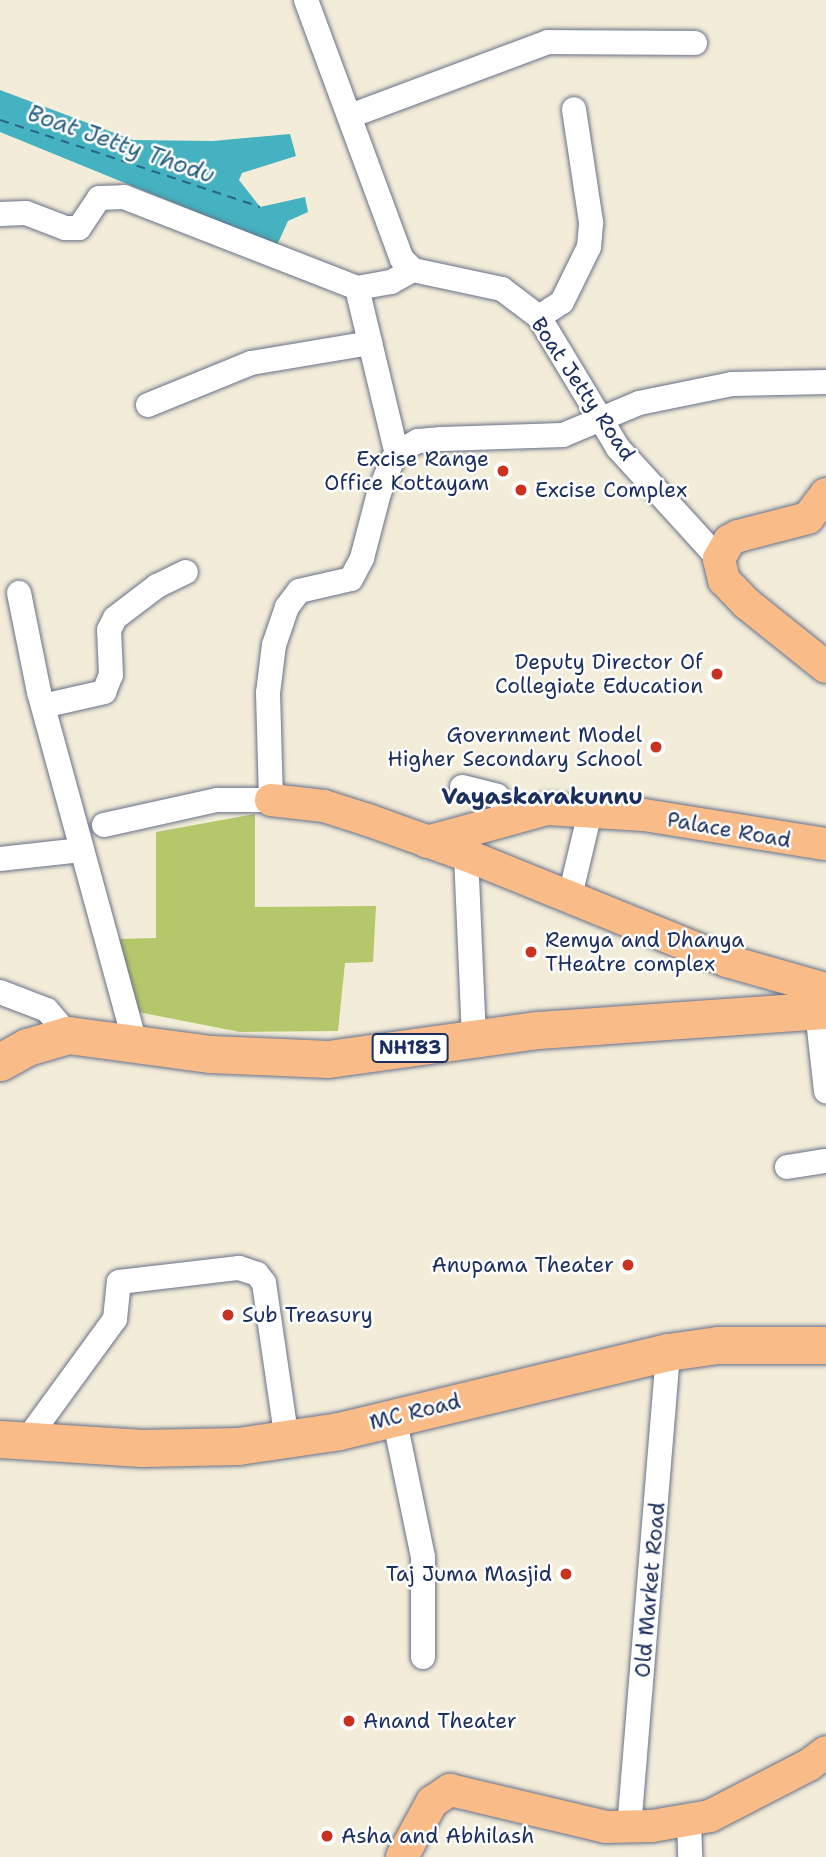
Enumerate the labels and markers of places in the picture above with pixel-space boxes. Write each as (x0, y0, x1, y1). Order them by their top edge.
place label: Excise Range Office Kottayam (324, 446, 489, 496)
marker: Excise Range Office Kottayam (495, 463, 511, 479)
place label: Excise Complex (535, 477, 687, 503)
marker: Excise Complex (513, 482, 529, 498)
place label: Deputy Director Of Collegiate Education (495, 649, 703, 699)
marker: Deputy Director Of Collegiate Education (709, 666, 725, 682)
place label: Government Model Higher Secondary School (388, 722, 642, 772)
marker: Government Model Higher Secondary School (648, 739, 664, 755)
place label: Remya and Dhanya THeatre complex (545, 927, 744, 977)
marker: Remya and Dhanya THeatre complex (523, 944, 539, 960)
place label: Anupama Theater (432, 1252, 614, 1278)
marker: Anupama Theater (620, 1257, 636, 1273)
place label: Sub Treasury (242, 1302, 373, 1328)
marker: Sub Treasury (220, 1307, 236, 1323)
place label: Taj Juma Masjid (386, 1561, 552, 1587)
marker: Taj Juma Masjid (558, 1566, 574, 1582)
place label: Anand Theater (363, 1708, 517, 1734)
marker: Anand Theater (341, 1713, 357, 1729)
place label: Asha and Abhilash (341, 1823, 534, 1849)
marker: Asha and Abhilash (319, 1828, 335, 1844)

